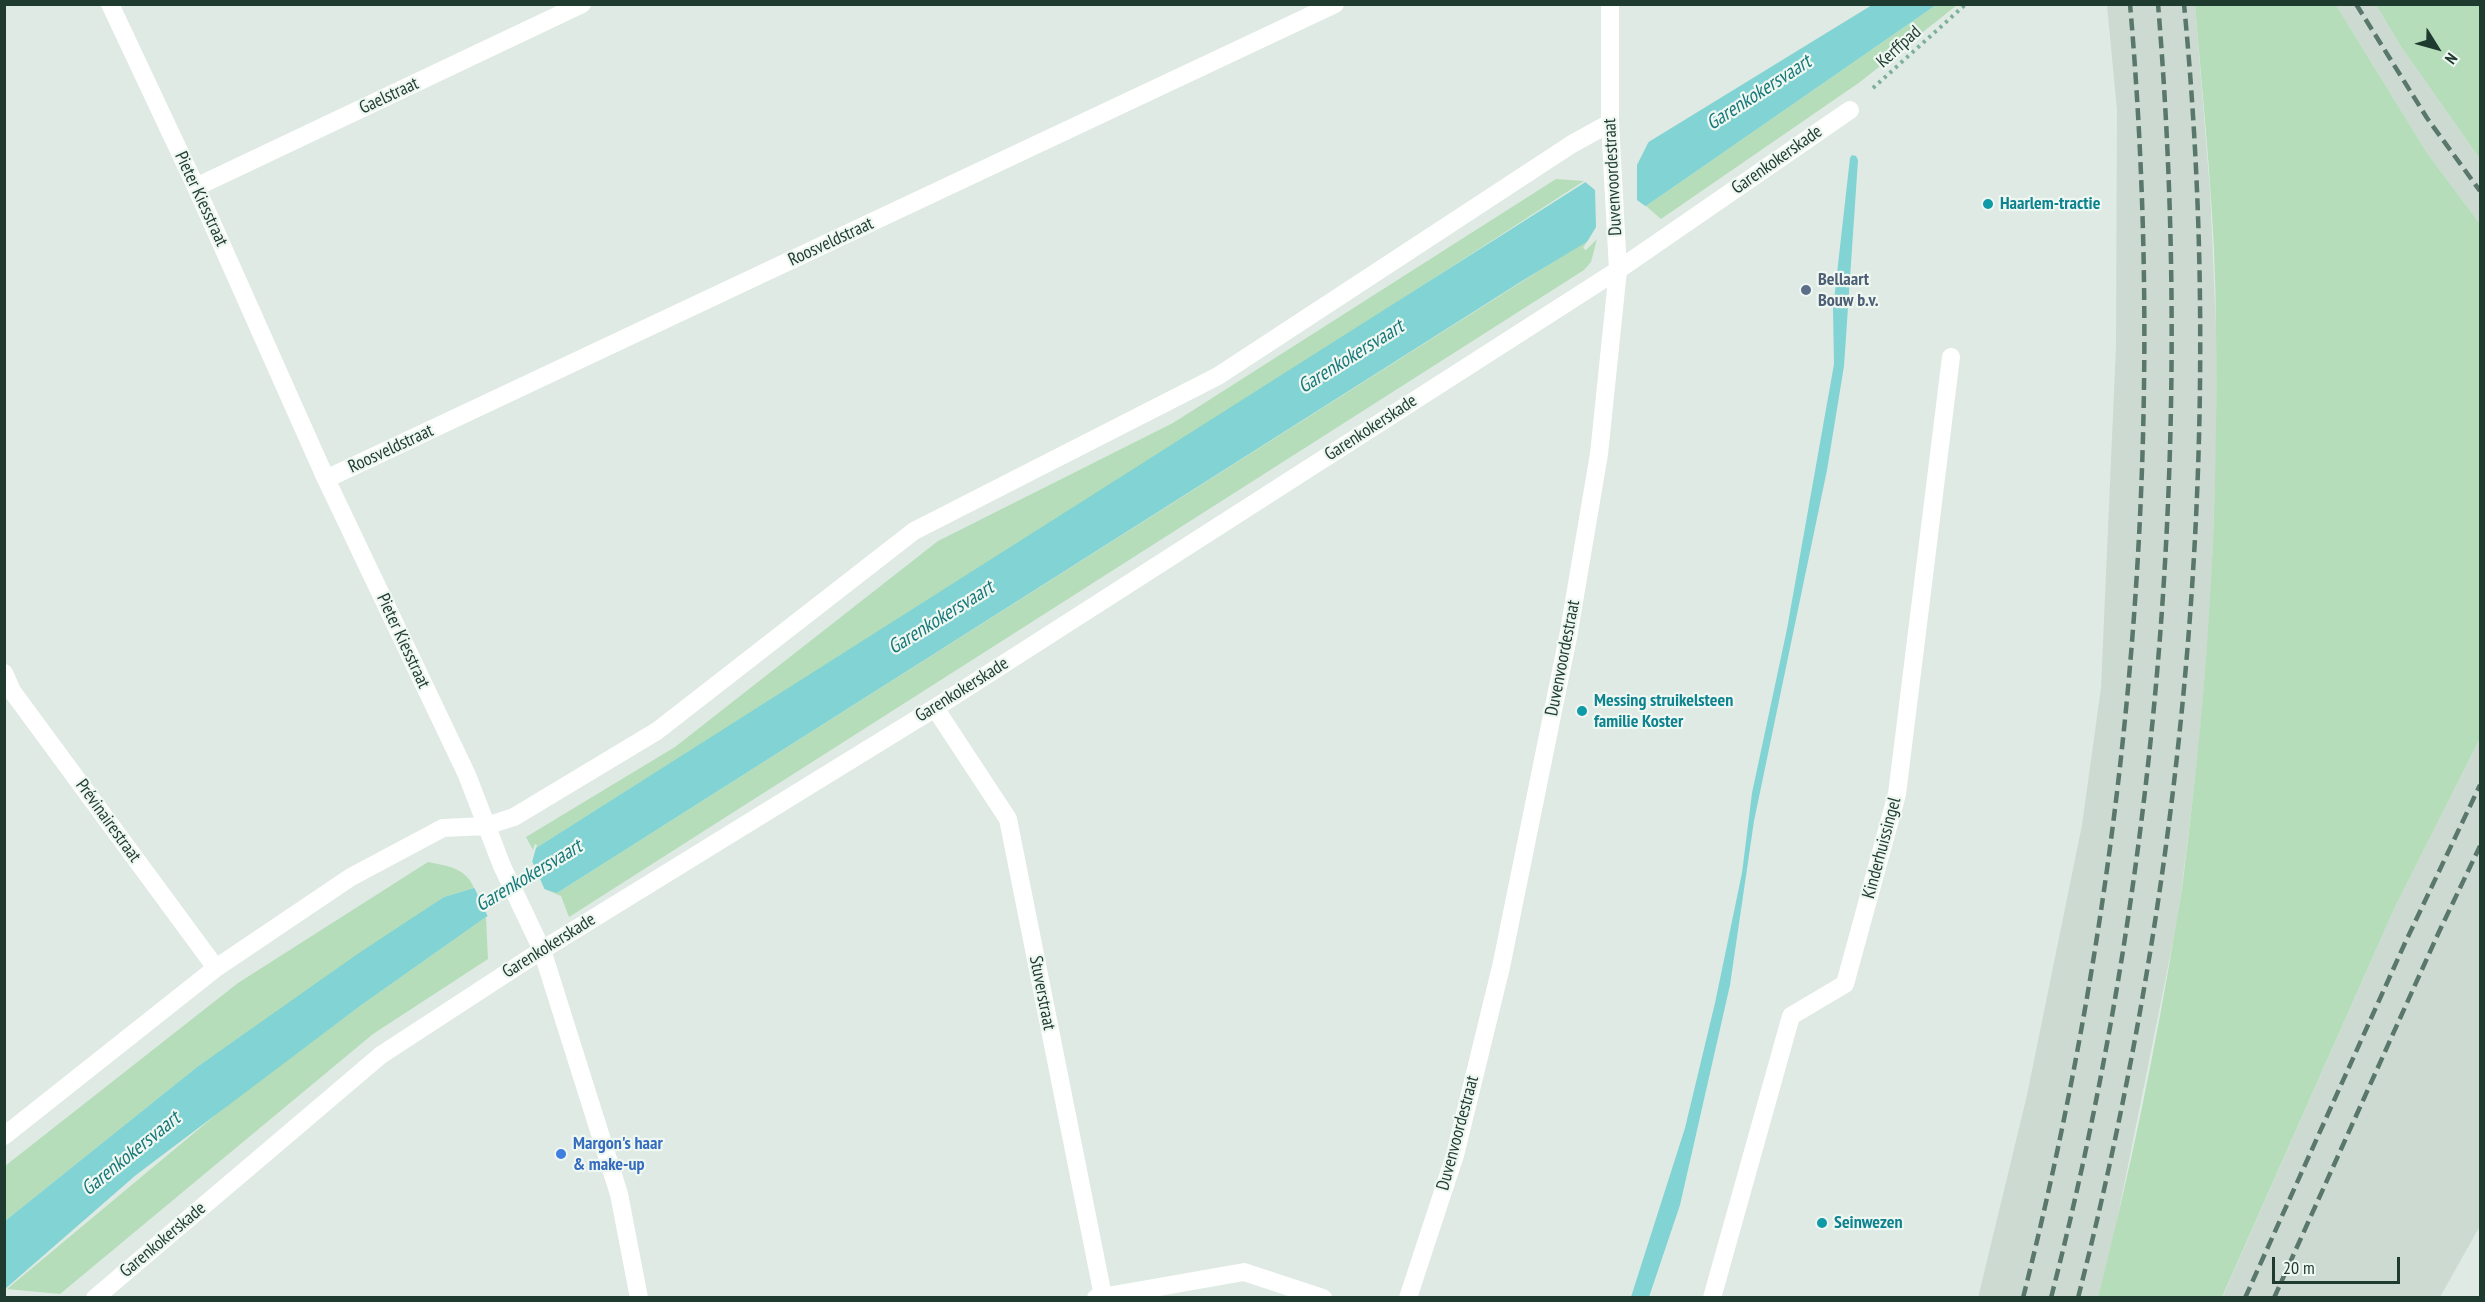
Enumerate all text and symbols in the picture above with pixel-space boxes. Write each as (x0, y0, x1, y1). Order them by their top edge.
north arrow (2407, 18, 2467, 78)
street label: Kerffpad (1872, 21, 1926, 73)
text: N (2441, 49, 2462, 68)
water label: Garenkokersvaart (1702, 50, 1816, 136)
street label: Gaelstraat (356, 73, 422, 119)
street label: Duvenvoordestraat (1599, 118, 1627, 236)
street label: Garenkokerskade (1728, 121, 1826, 199)
street label: Pieter Kiesstraat (170, 148, 232, 250)
place label: Haarlem-tractie (2000, 193, 2100, 215)
marker: Haarlem-tractie (1981, 197, 1995, 211)
street label: Roosveldstraat (785, 213, 877, 271)
place label: Bellaart Bouw b.v. (1818, 269, 1878, 312)
marker: Bellaart Bouw b.v. (1799, 283, 1813, 297)
water label: Garenkokersvaart (1294, 315, 1408, 399)
street label: Garenkokerskade (1321, 390, 1421, 466)
street label: Roosveldstraat (345, 420, 437, 478)
water label: Garenkokersvaart (884, 576, 998, 660)
street label: Pieter Kiesstraat (372, 590, 434, 692)
street label: Duvenvoordestraat (1541, 598, 1585, 718)
street label: Garenkokerskade (912, 653, 1012, 727)
place label: Messing struikelsteen familie Koster (1594, 690, 1733, 732)
marker: Messing struikelsteen familie Koster (1575, 704, 1589, 718)
street label: Prévinairestraat (71, 775, 145, 867)
street label: Kinderhuissingel (1858, 795, 1906, 901)
water label: Garenkokersvaart (471, 835, 587, 917)
street label: Garenkokerskade (499, 909, 599, 983)
street label: Stuverstraat (1024, 954, 1060, 1032)
street label: Duvenvoordestraat (1432, 1073, 1484, 1193)
water label: Garenkokersvaart (77, 1107, 185, 1201)
place label: Margon's haar & make-up (573, 1133, 663, 1176)
marker: Margon's haar & make-up (554, 1147, 568, 1161)
street label: Garenkokerskade (116, 1198, 210, 1282)
place label: Seinwezen (1834, 1212, 1903, 1234)
marker: Seinwezen (1815, 1216, 1829, 1230)
scale bar (2275, 1245, 2402, 1283)
text: 20 m (2283, 1256, 2315, 1279)

